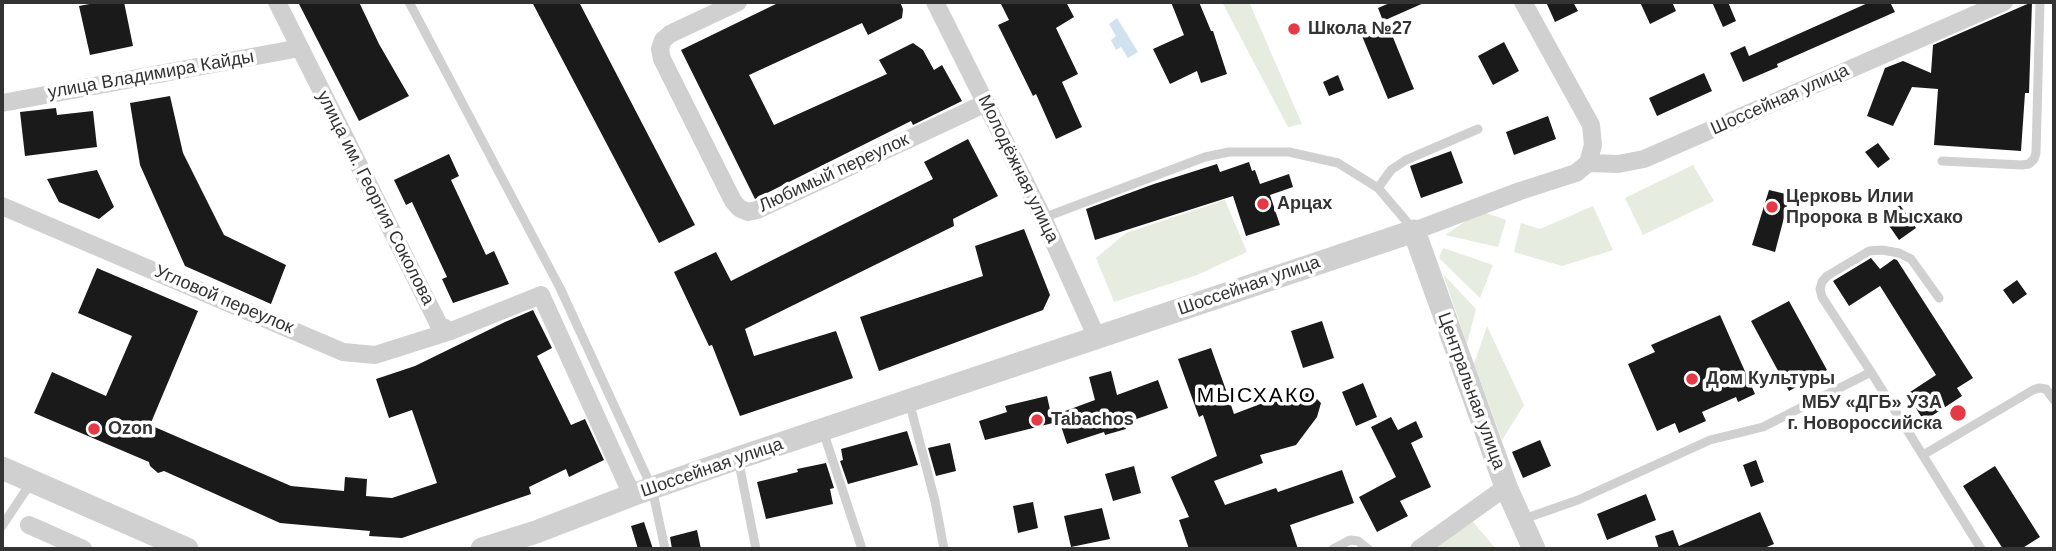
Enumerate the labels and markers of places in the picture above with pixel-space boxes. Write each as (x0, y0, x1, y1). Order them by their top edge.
place label: Школа №27 (1308, 18, 1412, 40)
marker: Школа №27 (1286, 21, 1302, 37)
place label: Церковь Илии Пророка в Мысхако (1786, 186, 1963, 228)
place label: Арцах (1277, 193, 1332, 215)
marker: Арцах (1255, 196, 1271, 212)
marker: Церковь Илии Пророка в Мысхако (1764, 199, 1780, 215)
place label: Дом Культуры (1706, 368, 1835, 390)
marker: Дом Культуры (1684, 371, 1700, 387)
place label: МБУ «ДГБ» УЗА г. Новороссийска (1788, 392, 1942, 434)
marker: МБУ «ДГБ» УЗА г. Новороссийска (1948, 403, 1968, 423)
place label: Tabachos (1051, 409, 1134, 431)
marker: Tabachos (1029, 412, 1045, 428)
place label: Ozon (108, 418, 153, 440)
marker: Ozon (86, 421, 102, 437)

